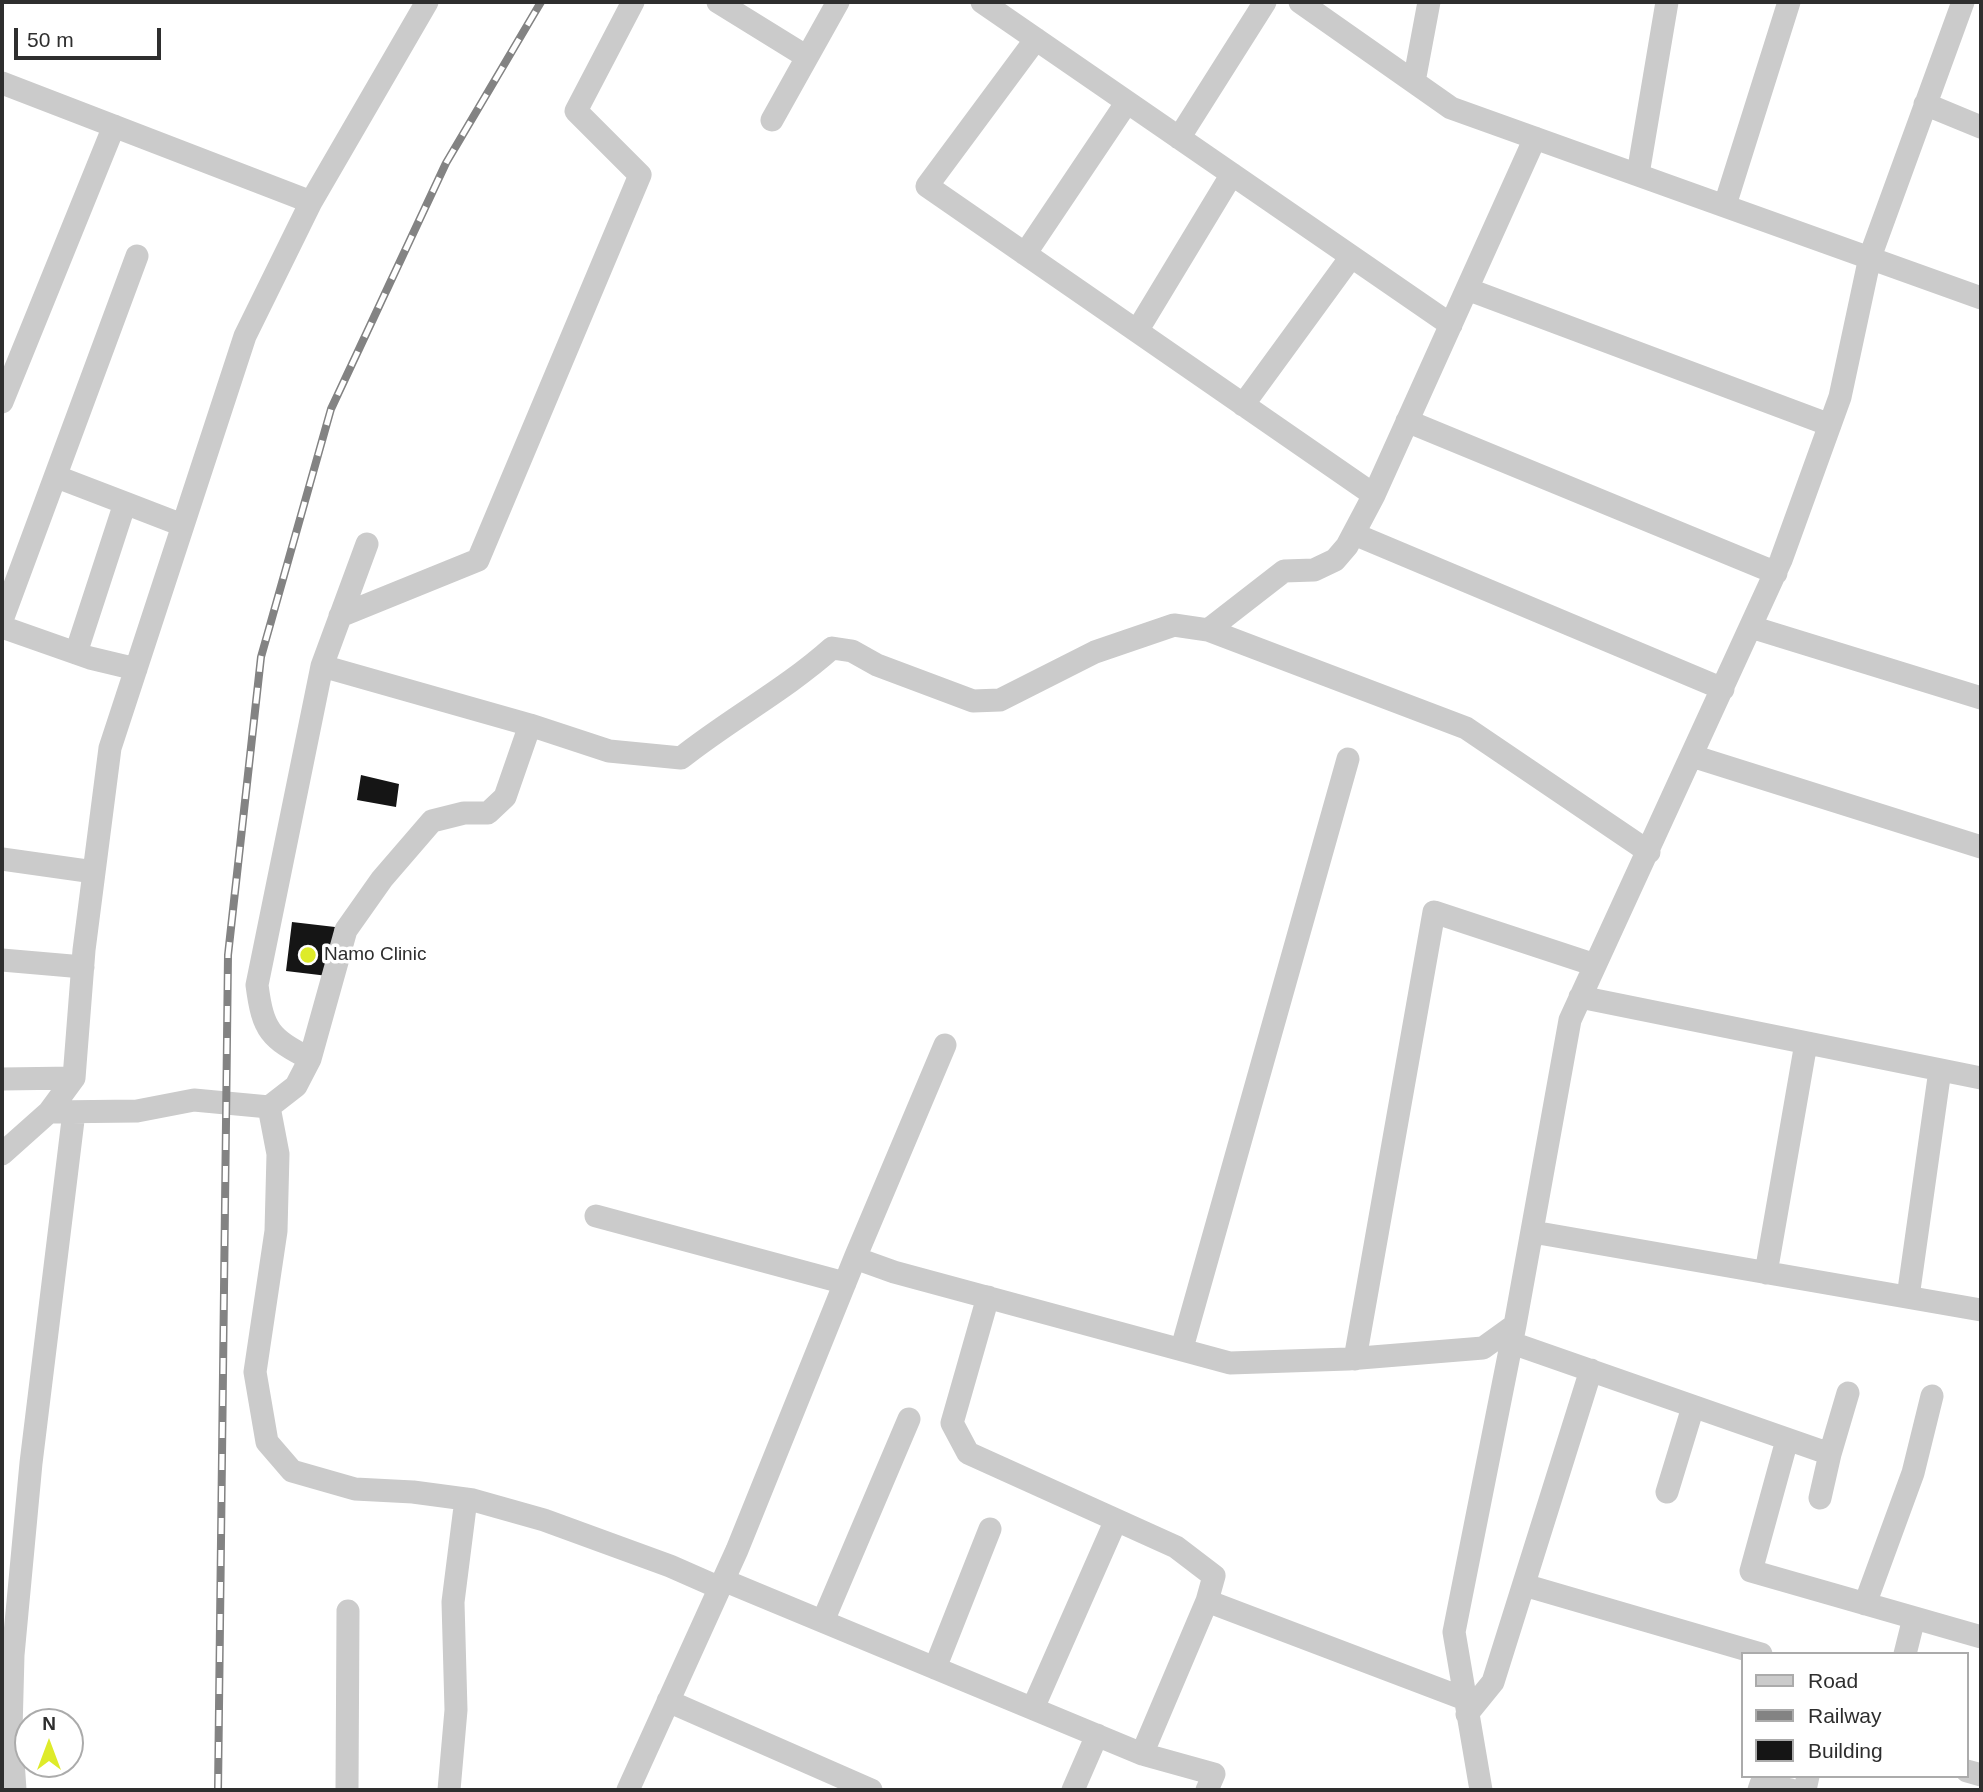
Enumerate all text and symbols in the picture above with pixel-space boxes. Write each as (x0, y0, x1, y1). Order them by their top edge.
scale bar (18, 14, 164, 58)
text: 50 m (27, 28, 74, 51)
place label: Namo Clinic (324, 944, 426, 966)
marker: Namo Clinic (298, 945, 318, 965)
legend (1742, 1652, 1969, 1778)
text: Road (1808, 1669, 1858, 1692)
text: Railway (1808, 1704, 1882, 1727)
north arrow (14, 1708, 84, 1778)
text: N (42, 1713, 56, 1734)
text: Building (1808, 1739, 1883, 1762)

